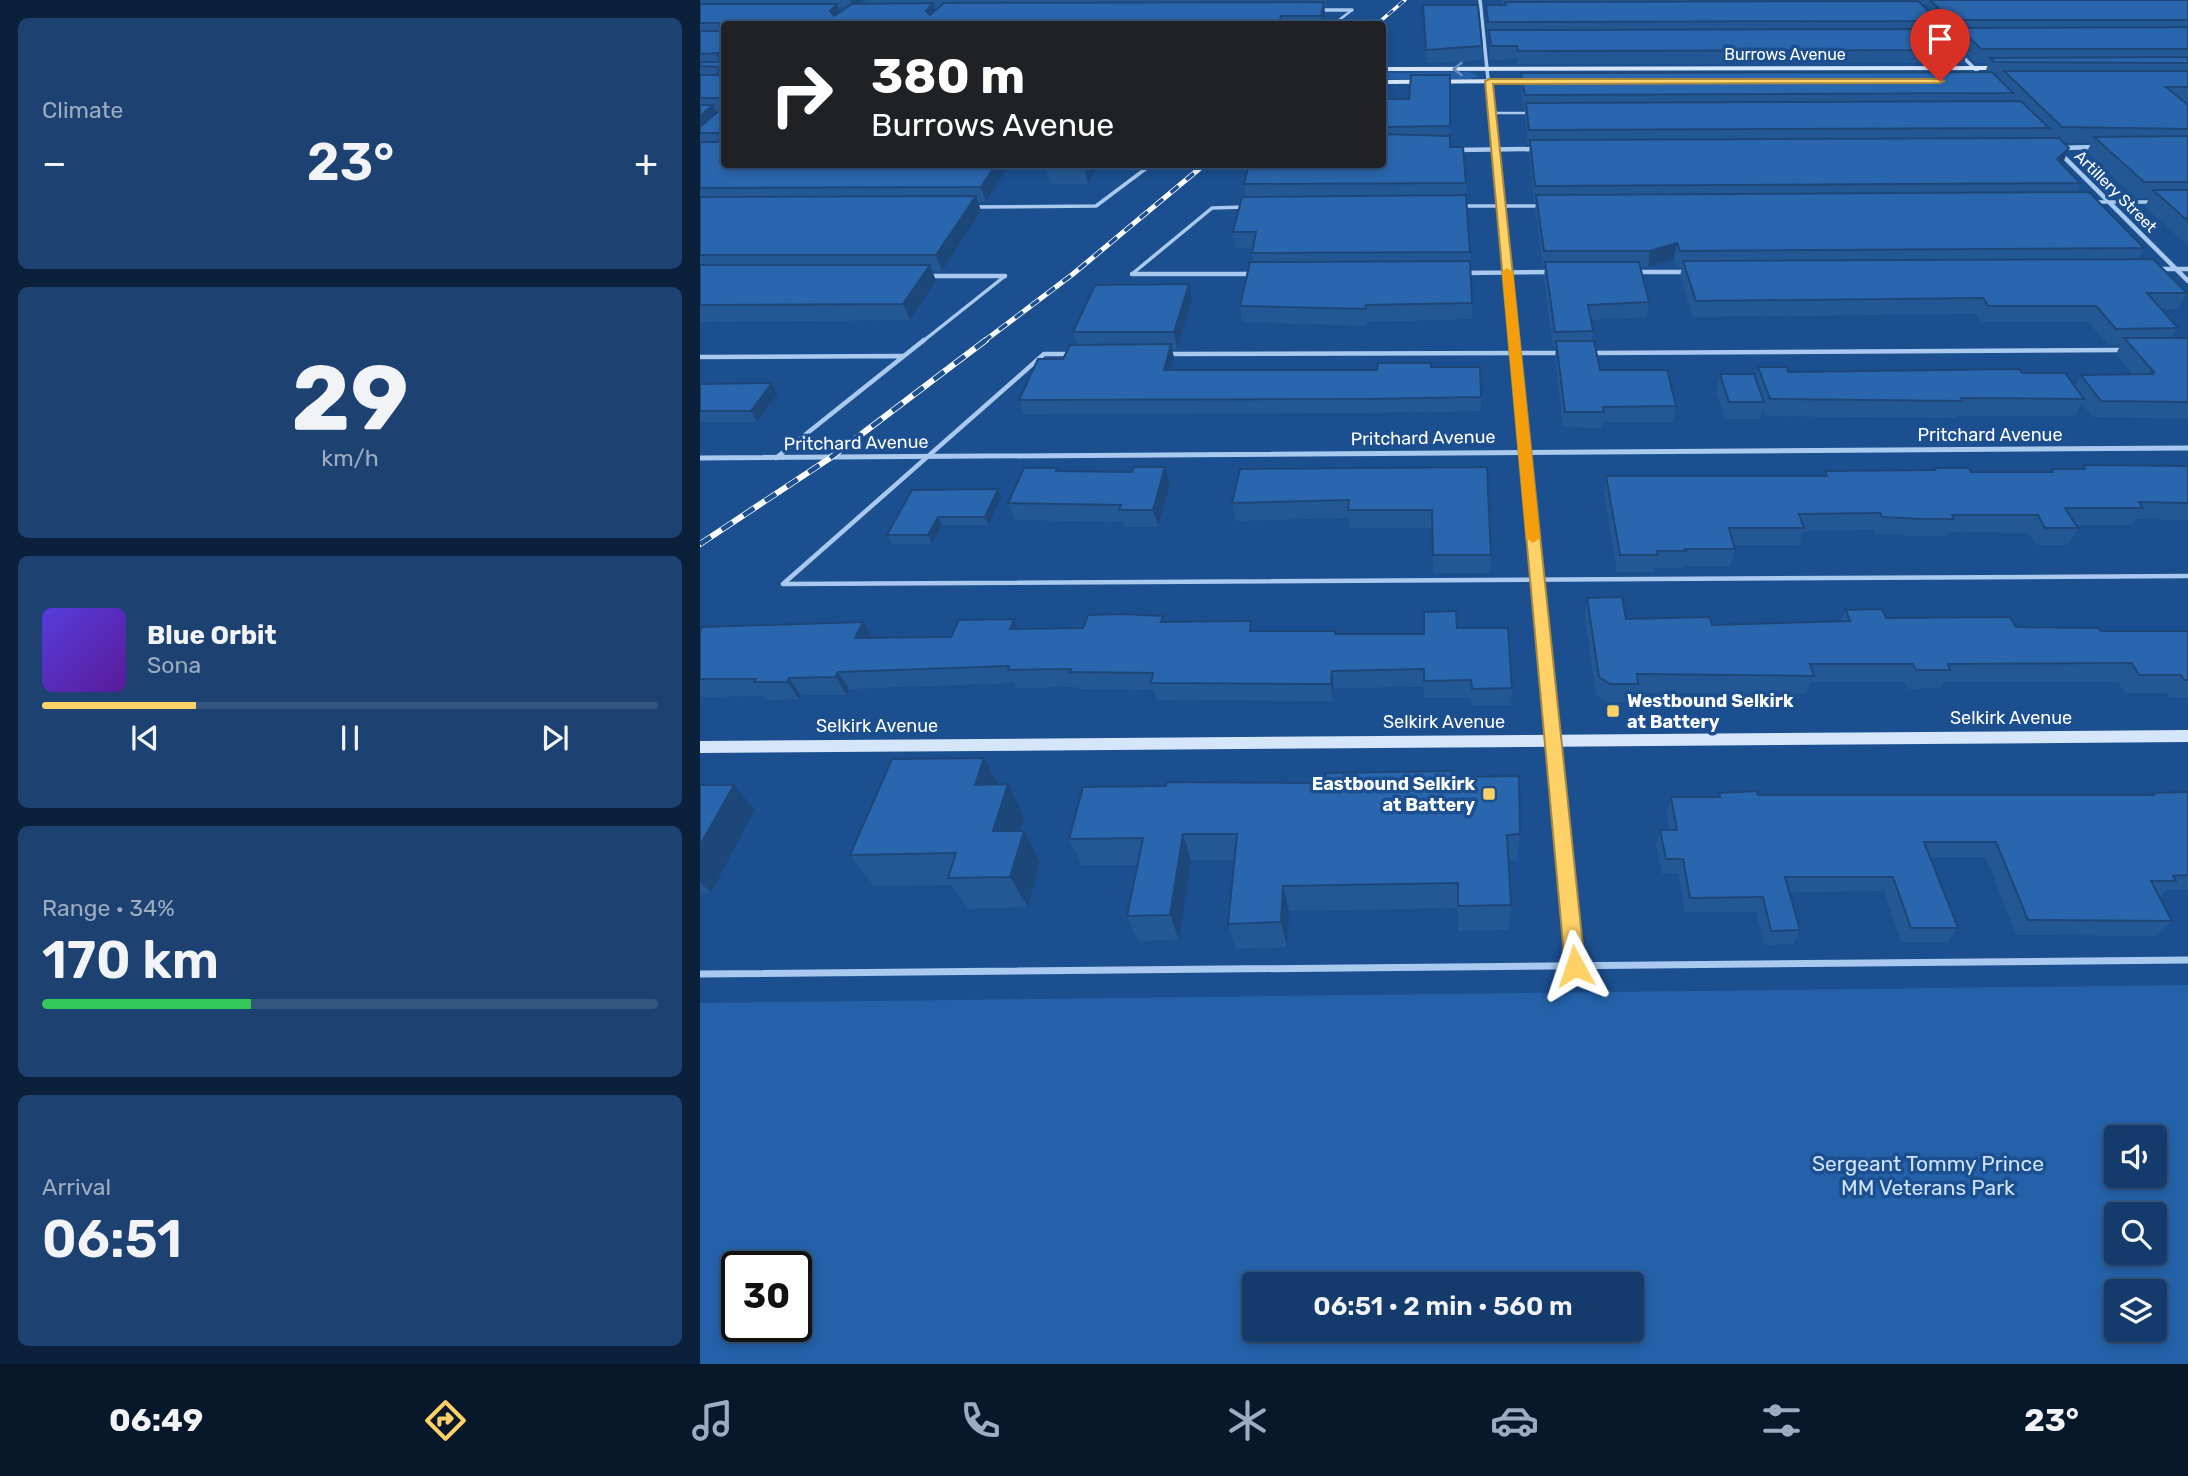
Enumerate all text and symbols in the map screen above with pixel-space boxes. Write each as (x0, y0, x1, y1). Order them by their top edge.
pin (1910, 9, 1970, 81)
icon: arrive (1921, 20, 1959, 58)
street label: Burrows Avenue (1724, 45, 1846, 64)
text: 380 m (871, 47, 1025, 105)
icon: right (756, 49, 847, 140)
one-way arrow (1453, 61, 1463, 77)
text: Climate (42, 96, 123, 124)
text: Burrows Avenue (871, 106, 1114, 144)
text: 23° (307, 131, 394, 193)
text: − (42, 140, 67, 186)
text: + (634, 140, 658, 186)
street label: Artillery Street (2071, 146, 2161, 236)
text: 29 (291, 344, 409, 452)
street label: Pritchard Avenue (1918, 424, 2062, 446)
street label: Pritchard Avenue (1350, 426, 1496, 450)
street label: Pritchard Avenue (783, 431, 929, 455)
text: km/h (321, 444, 379, 472)
text: Blue Orbit (147, 620, 277, 651)
text: Sona (147, 651, 201, 679)
place label: Westbound Selkirk at Battery (1627, 690, 1794, 733)
marker: Westbound Selkirk at Battery (1605, 703, 1621, 719)
street label: Selkirk Avenue (1950, 707, 2072, 729)
street label: Selkirk Avenue (1383, 711, 1505, 733)
street label: Selkirk Avenue (816, 715, 938, 737)
icon: previous (126, 719, 164, 757)
icon: pause (331, 719, 369, 757)
icon: next (536, 719, 574, 757)
place label: Eastbound Selkirk at Battery (1312, 773, 1475, 816)
marker: Eastbound Selkirk at Battery (1481, 786, 1497, 802)
text: Range · 34% (42, 894, 175, 922)
text: 170 km (42, 929, 219, 991)
position arrow (1538, 929, 1612, 1003)
map controls (2104, 1125, 2167, 1342)
button: sound (2104, 1125, 2167, 1188)
park label: Sergeant Tommy Prince MM Veterans Park (1812, 1151, 2044, 1200)
text: Arrival (42, 1173, 111, 1201)
button: search (2104, 1202, 2167, 1265)
text: 06:51 (42, 1208, 182, 1270)
speed limit sign: 30 (721, 1251, 812, 1342)
button: layers (2104, 1279, 2167, 1342)
text: 06:51 · 2 min · 560 m (1313, 1291, 1573, 1322)
icon: directions (421, 1396, 470, 1445)
icon: music (688, 1396, 737, 1445)
icon: phone (956, 1396, 1005, 1445)
icon: climate (1223, 1396, 1272, 1445)
icon: car (1490, 1396, 1539, 1445)
icon: filters (1757, 1396, 1806, 1445)
text: 06:49 (109, 1401, 203, 1439)
text: 23° (2024, 1401, 2079, 1439)

